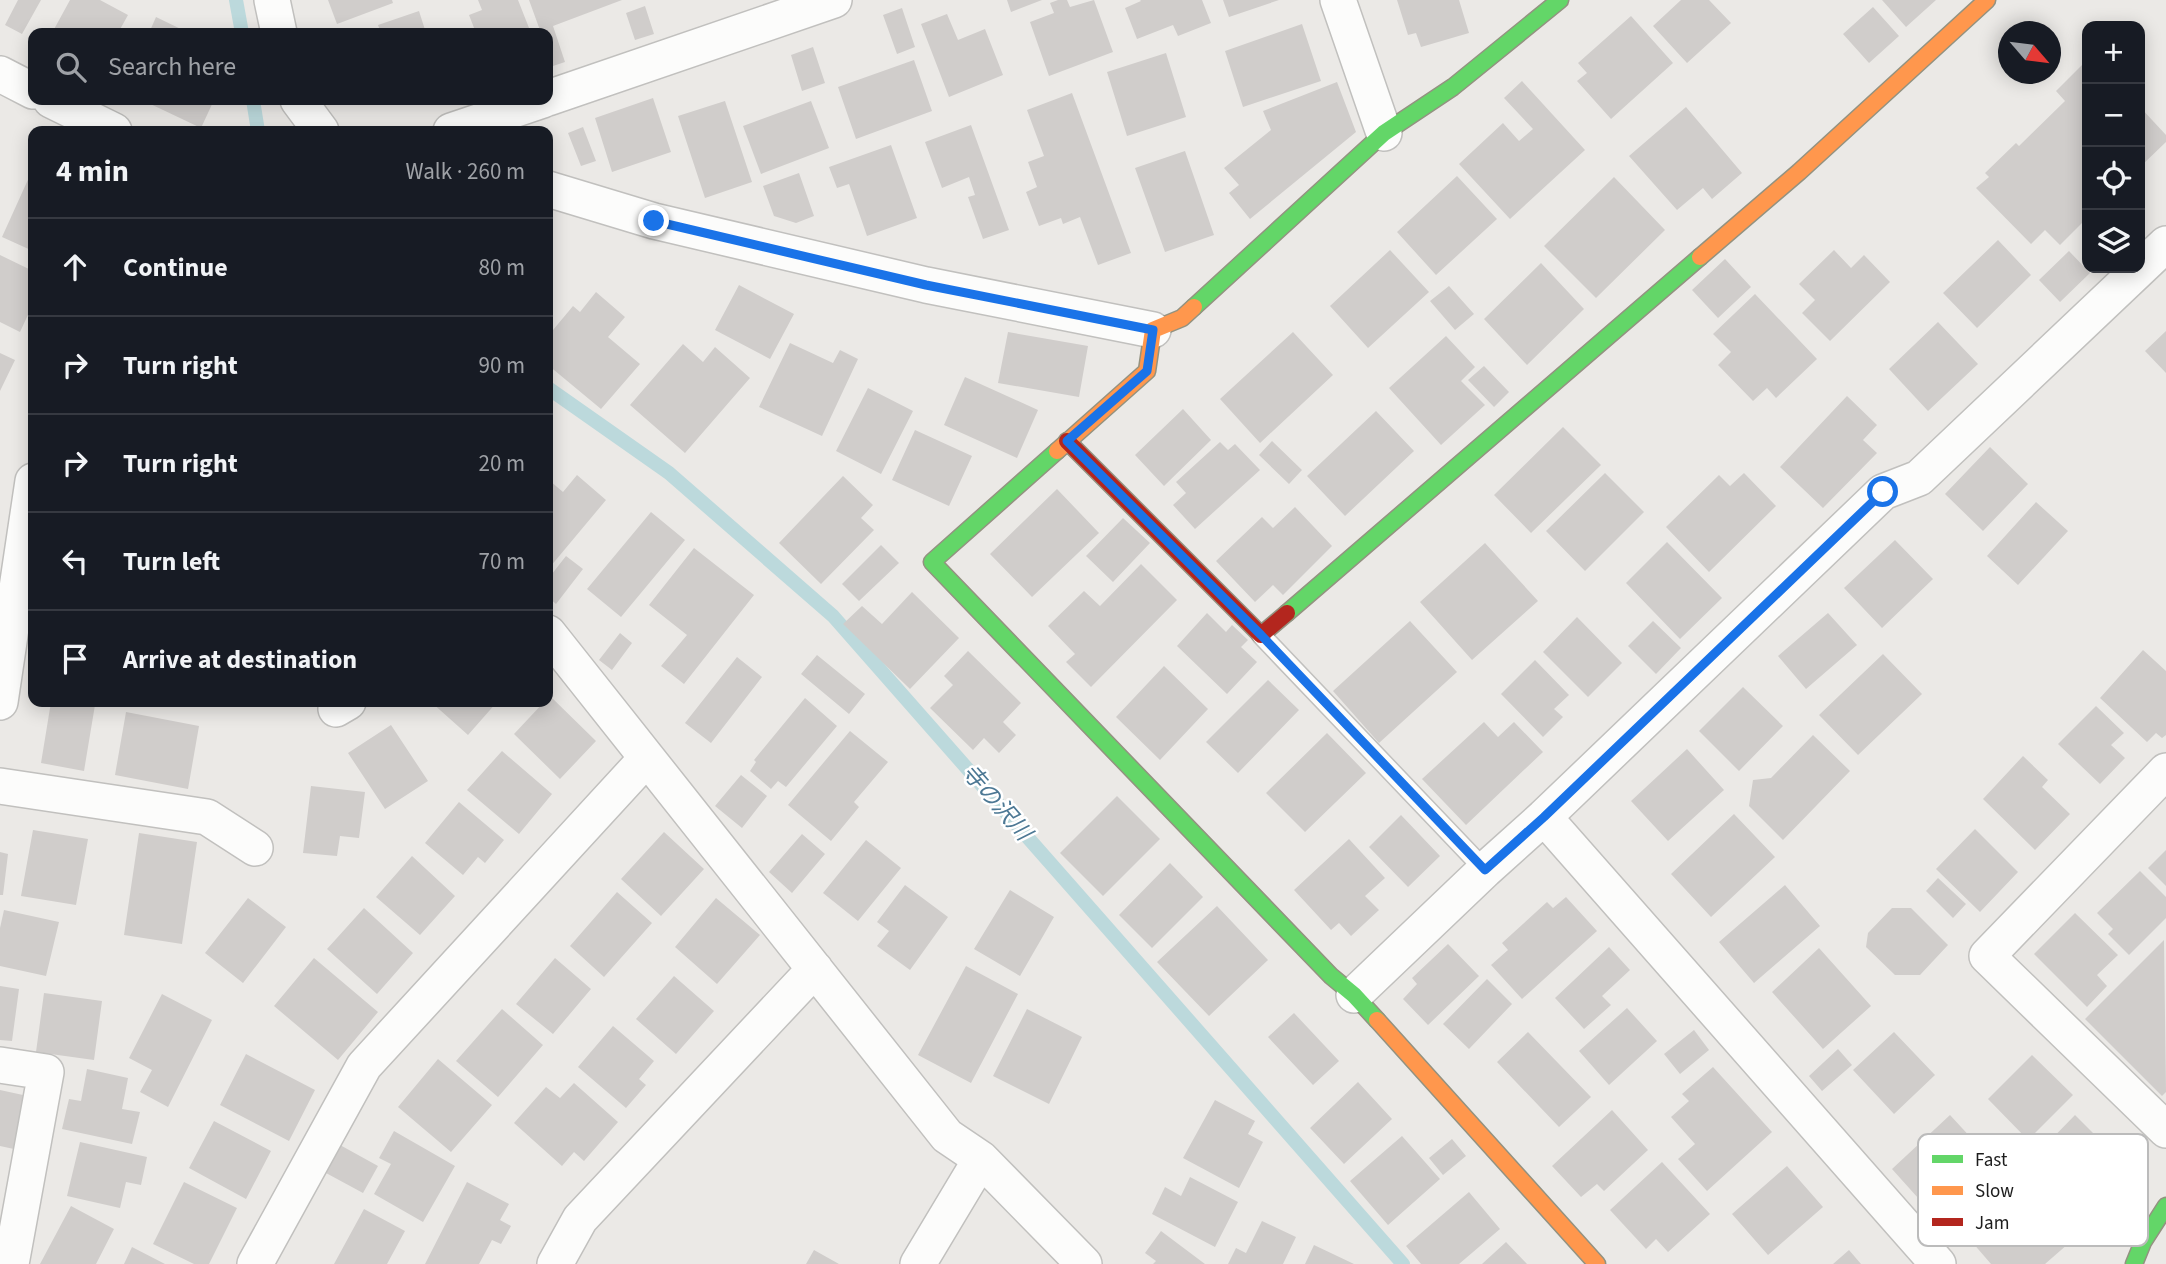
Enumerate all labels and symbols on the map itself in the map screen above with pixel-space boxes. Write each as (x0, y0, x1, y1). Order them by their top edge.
north arrow (1998, 21, 2061, 84)
route end (638, 205, 669, 236)
route start (1867, 476, 1898, 507)
water label: 寺の沢川 (954, 757, 1041, 850)
legend (1918, 1134, 2148, 1246)
text: Fast (1975, 1147, 2008, 1174)
text: Slow (1975, 1178, 2014, 1205)
text: Jam (1975, 1210, 2009, 1237)

